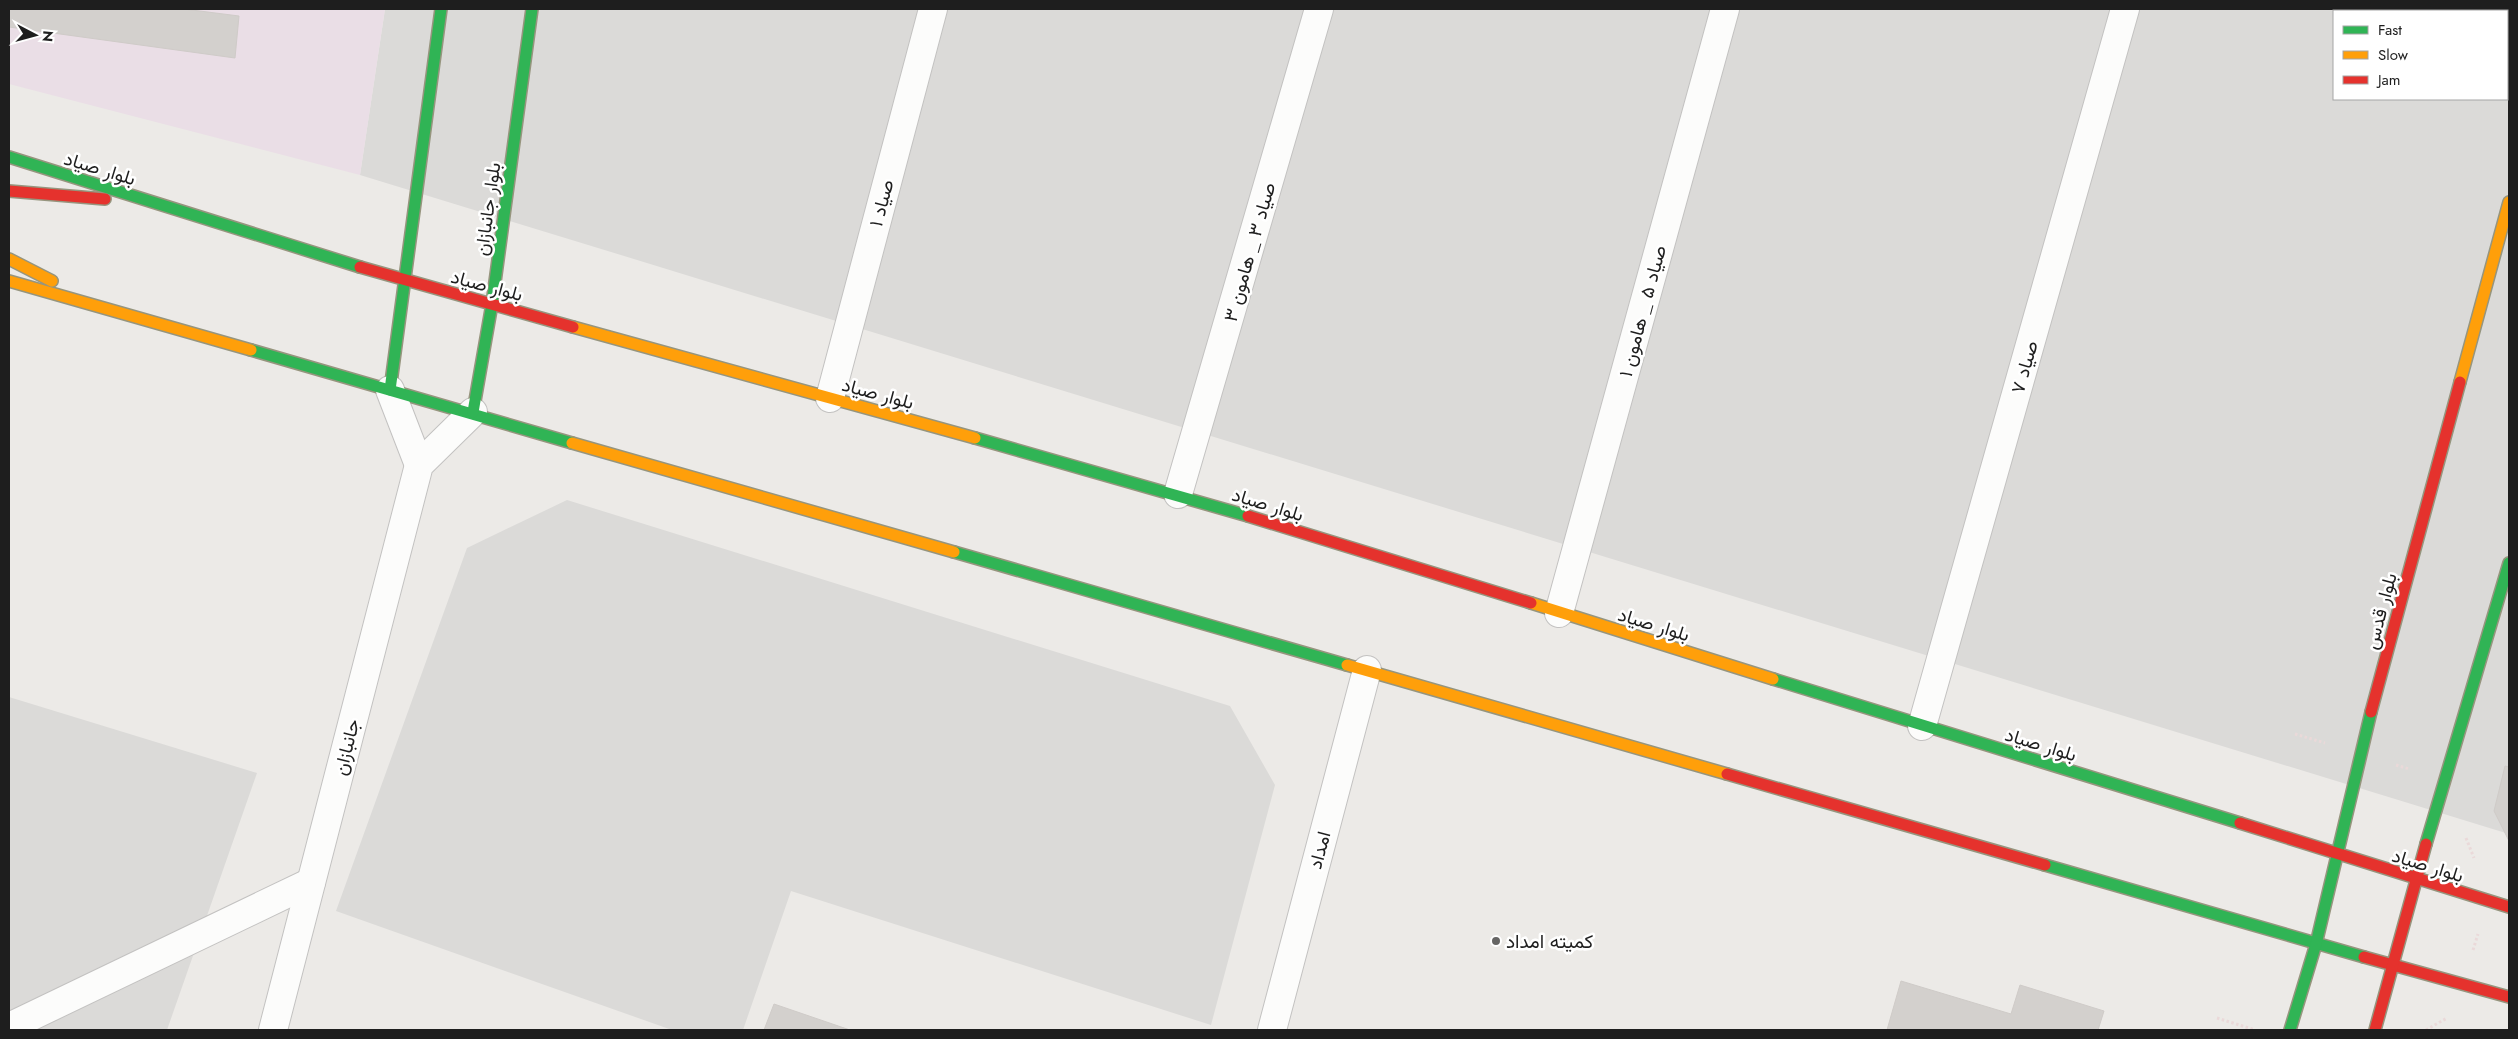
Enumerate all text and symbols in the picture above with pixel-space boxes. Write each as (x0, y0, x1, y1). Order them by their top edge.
north arrow (10, 10, 60, 60)
legend (2333, 10, 2508, 100)
text: Fast (2378, 19, 2402, 41)
text: N (37, 30, 58, 43)
text: Slow (2378, 44, 2409, 66)
text: Jam (2376, 69, 2401, 91)
street label: بلوار صیاد (61, 145, 139, 192)
street label: بلوار جانبازان (468, 161, 507, 257)
street label: صیاد ۱ (862, 176, 901, 230)
street label: صیاد ۳ _ هامون ۳ (1217, 179, 1282, 325)
street label: صیاد ۵ _ هامون ۱ (1612, 242, 1673, 380)
street label: بلوار صیاد (448, 263, 526, 308)
street label: صیاد ۷ (2004, 338, 2045, 397)
street label: بلوار صیاد (839, 371, 917, 416)
street label: بلوار صیاد (1229, 481, 1307, 528)
street label: بلوار قدس (2357, 570, 2404, 652)
street label: بلوار صیاد (1615, 601, 1693, 648)
street label: جانبازان (326, 716, 366, 778)
street label: بلوار صیاد (2002, 721, 2080, 768)
street label: امداد (1302, 828, 1337, 872)
street label: بلوار صیاد (2389, 842, 2467, 889)
place label: کمیته امداد (1506, 928, 1593, 955)
marker: کمیته امداد (1490, 935, 1502, 947)

